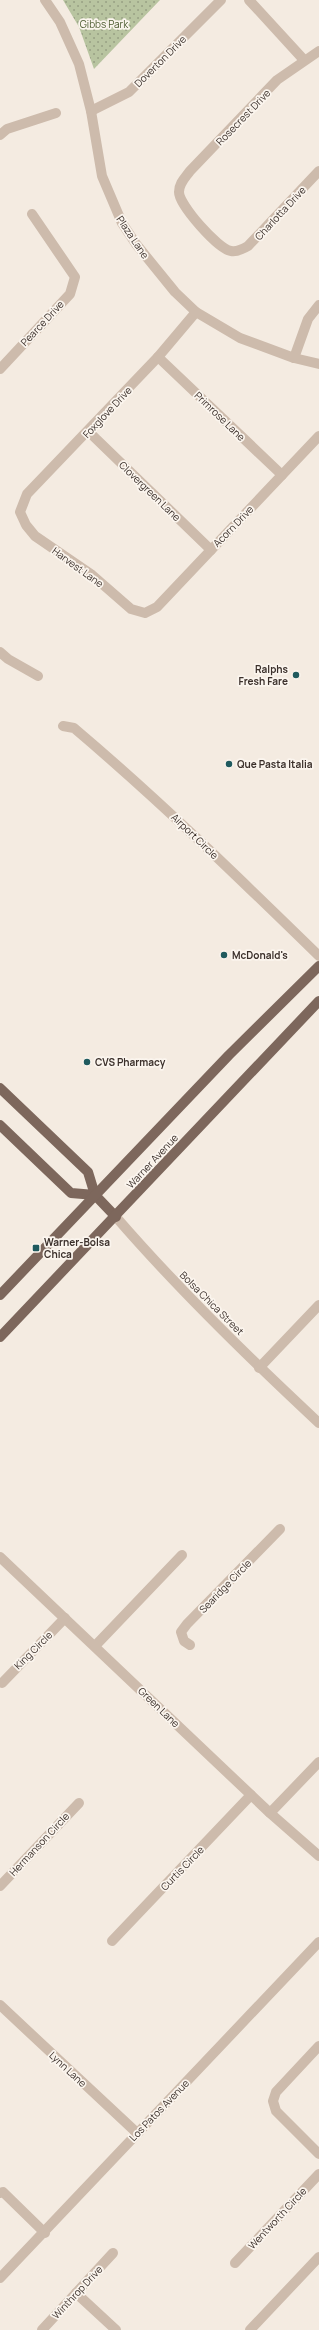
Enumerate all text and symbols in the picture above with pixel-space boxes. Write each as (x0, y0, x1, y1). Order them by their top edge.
park label: Gibbs Park (80, 17, 129, 31)
street label: Doverton Drive (131, 32, 189, 90)
street label: Rosecrest Drive (213, 86, 273, 148)
street label: Charlotta Drive (251, 183, 309, 243)
street label: Plaza Lane (114, 213, 153, 261)
street label: Pearce Drive (17, 297, 67, 349)
street label: Foxglove Drive (79, 383, 135, 441)
street label: Primrose Lane (192, 388, 248, 444)
street label: Clovergreen Lane (116, 458, 184, 524)
street label: Acorn Drive (210, 502, 256, 550)
street label: Harvest Lane (49, 544, 107, 591)
place label: Ralphs Fresh Fare (238, 662, 289, 688)
marker: Ralphs Fresh Fare (291, 670, 301, 680)
place label: Que Pasta Italia (237, 757, 313, 771)
marker: Que Pasta Italia (224, 759, 234, 769)
street label: Airport Circle (168, 810, 222, 862)
place label: McDonald's (232, 948, 288, 962)
marker: McDonald's (219, 950, 229, 960)
place label: CVS Pharmacy (95, 1055, 166, 1069)
marker: CVS Pharmacy (82, 1057, 92, 1067)
street label: Warner Avenue (123, 1131, 181, 1191)
place label: Warner-Bolsa Chica (44, 1235, 110, 1261)
marker: Warner-Bolsa Chica (31, 1243, 41, 1253)
street label: Bolsa Chica Street (177, 1268, 247, 1338)
street label: Searidge Circle (196, 1556, 254, 1616)
street label: King Circle (11, 1628, 55, 1672)
street label: Green Lane (135, 1684, 183, 1730)
street label: Hermanson Circle (6, 1809, 72, 1879)
street label: Curtis Circle (157, 1843, 207, 1893)
street label: Lynn Lane (46, 2048, 90, 2090)
street label: Los Patos Avenue (126, 2076, 192, 2144)
street label: Wentworth Circle (245, 2184, 309, 2252)
street label: Winthrop Drive (49, 2262, 105, 2322)

